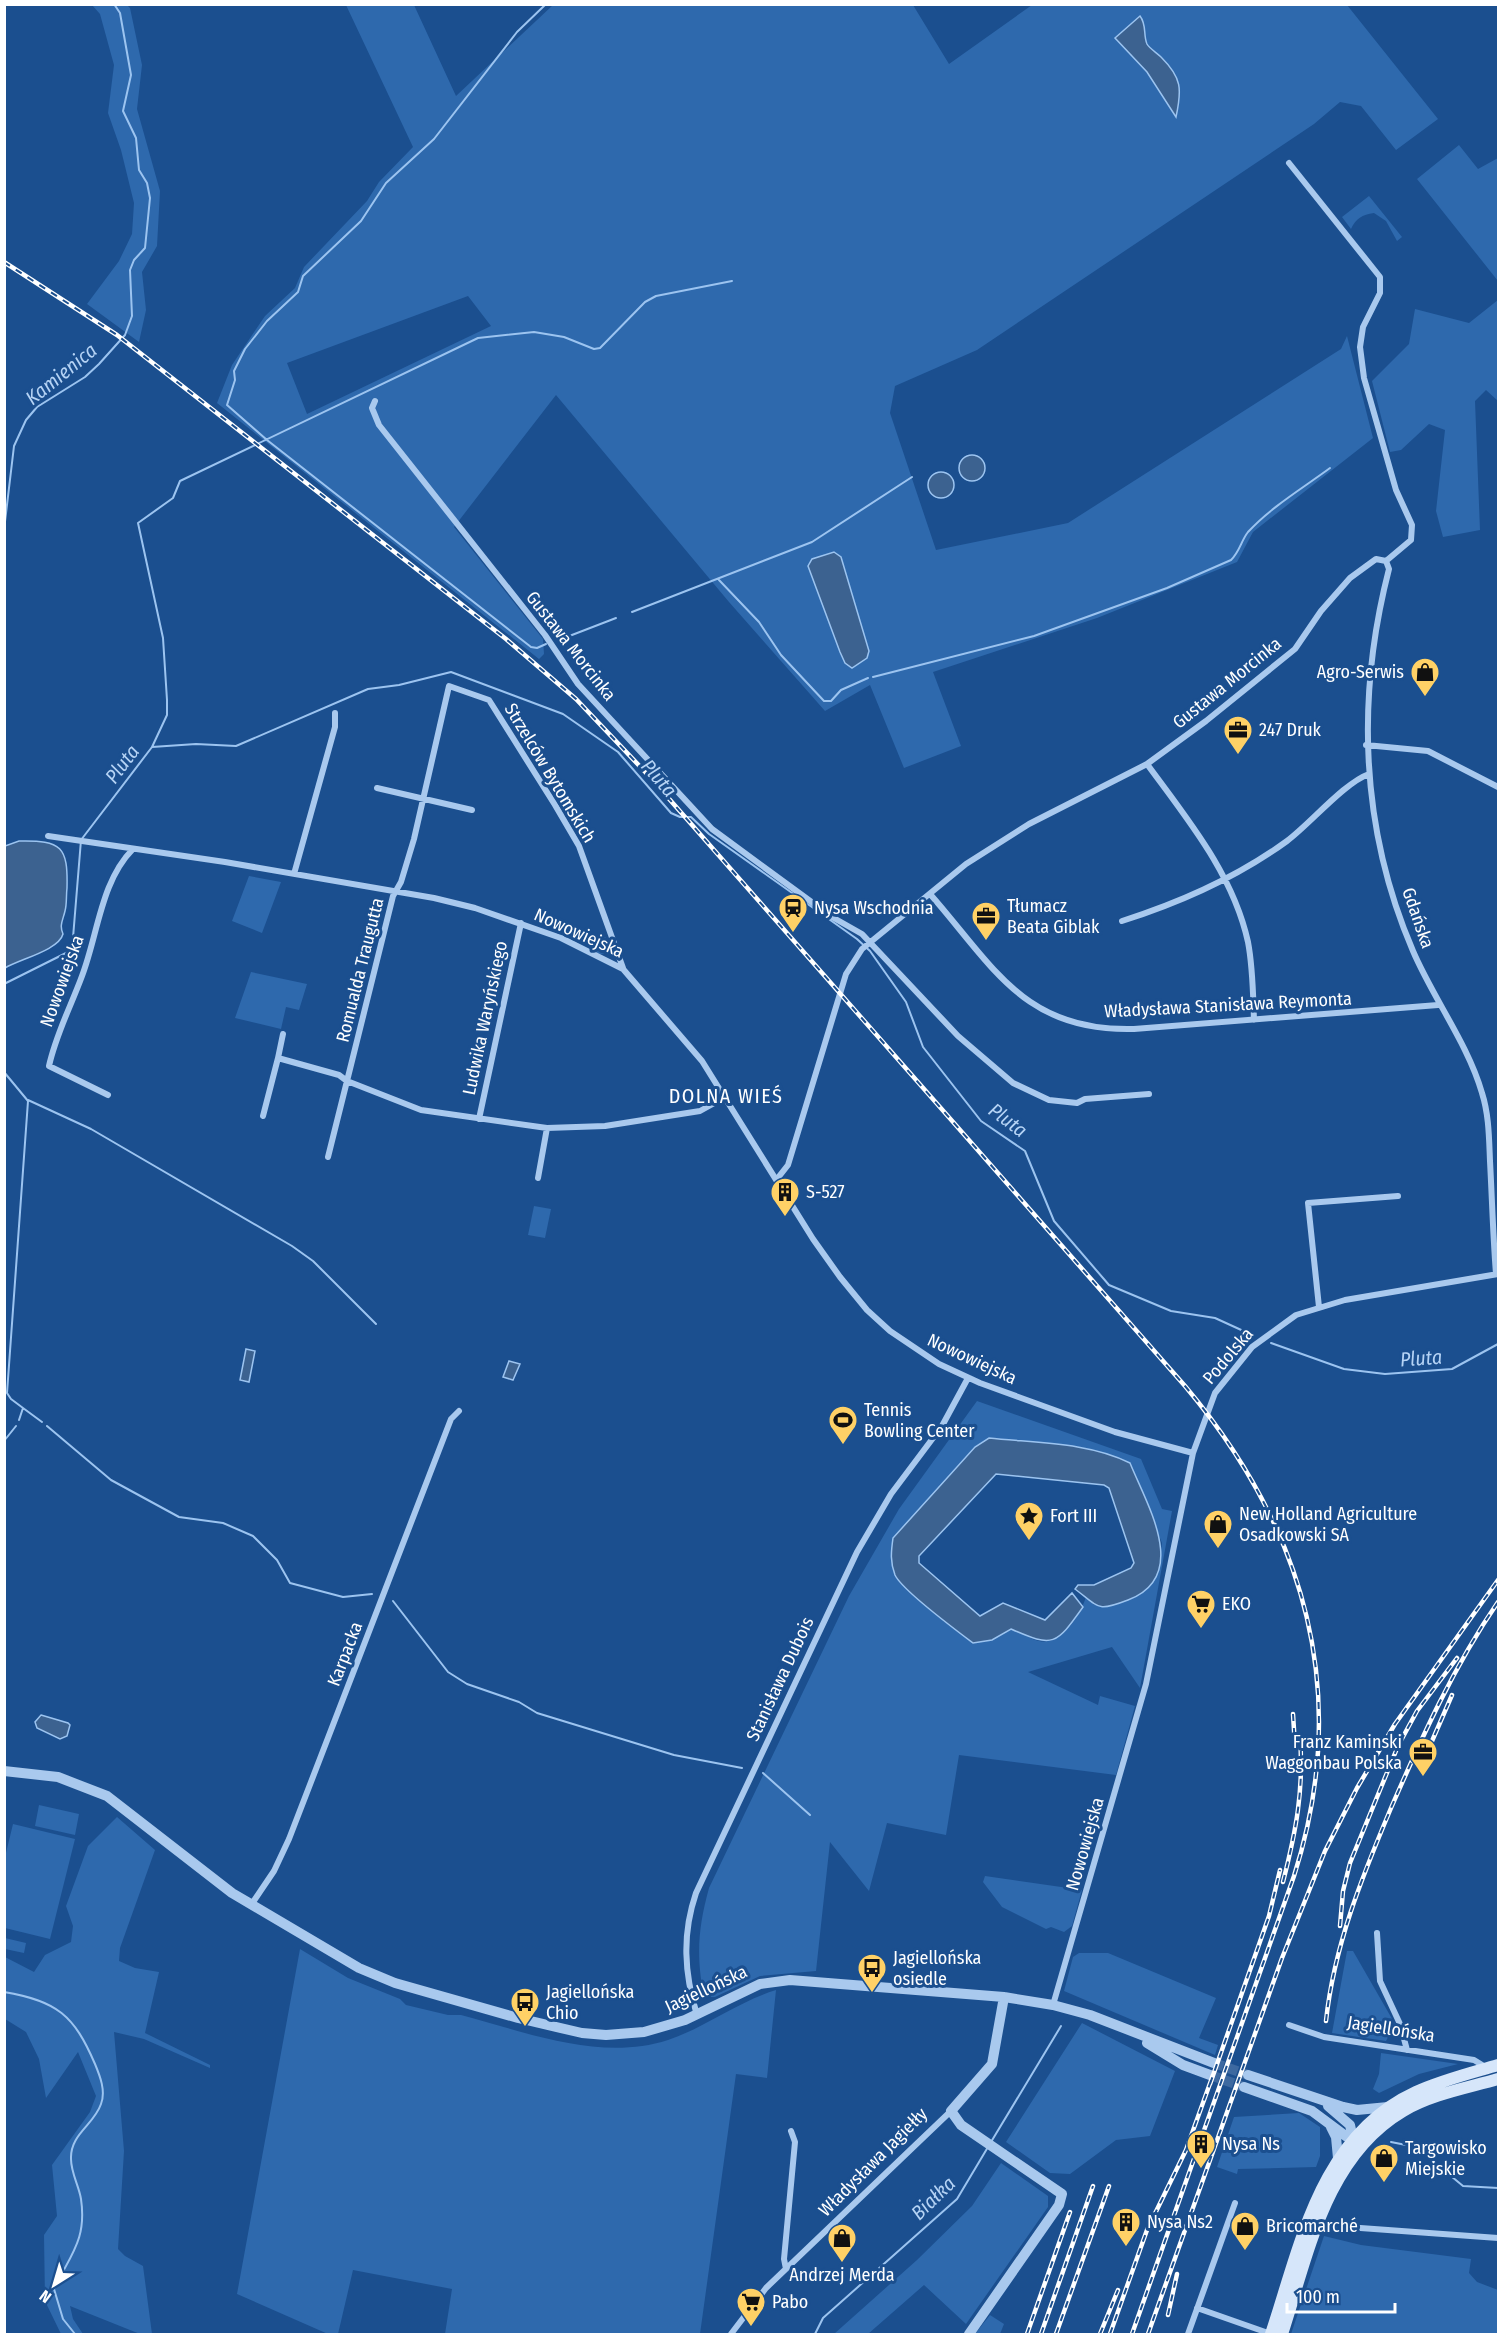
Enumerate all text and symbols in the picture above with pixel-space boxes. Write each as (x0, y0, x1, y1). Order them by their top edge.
water label: Kamienica (21, 338, 101, 410)
street label: Gustawa Morcinka (521, 587, 621, 705)
street label: Gustawa Morcinka (1168, 632, 1286, 733)
shop icon: Agro-Serwis (1409, 656, 1441, 698)
place label: Agro-Serwis (1317, 661, 1404, 683)
street label: Strzelców Bytomskich (500, 699, 600, 847)
office icon: 247 Druk (1222, 714, 1254, 756)
place label: 247 Druk (1259, 719, 1322, 741)
water label: Pluta (100, 740, 144, 788)
water label: Pluta (636, 754, 682, 802)
street label: Gdańska (1397, 885, 1439, 951)
station icon: Nysa Wschodnia (777, 892, 809, 934)
street label: Romualda Traugutta (331, 895, 389, 1045)
place label: Tłumacz Beata Giblak (1007, 895, 1100, 938)
place label: Nysa Wschodnia (814, 897, 934, 919)
office icon: Tłumacz Beata Giblak (970, 900, 1002, 942)
street label: Nowowiejska (531, 903, 628, 963)
street label: Nowowiejska (35, 932, 89, 1030)
street label: Ludwika Waryńskiego (458, 939, 512, 1097)
street label: Władysława Stanisława Reymonta (1104, 988, 1353, 1022)
district label: DOLNA WIEŚ (669, 1084, 783, 1108)
water label: Pluta (984, 1098, 1032, 1142)
building icon: S-527 (769, 1176, 801, 1218)
place label: S-527 (806, 1181, 845, 1203)
street label: Podolska (1198, 1323, 1258, 1389)
street label: Nowowiejska (924, 1329, 1020, 1389)
water label: Pluta (1399, 1345, 1443, 1371)
place label: Tennis Bowling Center (864, 1399, 975, 1442)
sports icon: Tennis Bowling Center (827, 1404, 859, 1446)
place icon: Fort III (1013, 1500, 1045, 1542)
place label: New Holland Agriculture Osadkowski SA (1239, 1503, 1417, 1546)
place label: Fort III (1050, 1505, 1097, 1527)
shop icon: New Holland Agriculture Osadkowski SA (1202, 1508, 1234, 1550)
supermarket icon: EKO (1185, 1588, 1217, 1630)
place label: EKO (1222, 1593, 1251, 1615)
street label: Stanisława Dubois (742, 1613, 819, 1745)
street label: Karpacka (323, 1618, 367, 1689)
place label: Franz Kaminski Waggonbau Polska (1265, 1731, 1402, 1774)
office icon: Franz Kaminski Waggonbau Polska (1407, 1736, 1439, 1778)
street label: Nowowiejska (1061, 1795, 1109, 1893)
place label: Jagiellońska osiedle (893, 1947, 982, 1990)
bus stop icon: Jagiellońska osiedle (856, 1952, 888, 1994)
street label: Jagiellońska (661, 1960, 751, 2018)
place label: Jagiellońska Chio (546, 1981, 635, 2024)
bus stop icon: Jagiellońska Chio (509, 1986, 541, 2028)
street label: Jagiellońska (1346, 2011, 1437, 2047)
street label: Władysława Jagiełły (814, 2103, 932, 2221)
building icon: Nysa Ns (1185, 2128, 1217, 2170)
place label: Nysa Ns (1222, 2133, 1280, 2155)
place label: Targowisko Miejskie (1405, 2137, 1487, 2180)
shop icon: Targowisko Miejskie (1368, 2142, 1400, 2184)
water label: Białka (906, 2171, 960, 2225)
building icon: Nysa Ns2 (1110, 2206, 1142, 2248)
shop icon: Bricomarché (1229, 2210, 1261, 2252)
place label: Nysa Ns2 (1147, 2211, 1213, 2233)
place label: Bricomarché (1266, 2215, 1358, 2237)
shop icon: Andrzej Merda (826, 2222, 858, 2264)
north arrow (24, 2255, 84, 2315)
place label: Andrzej Merda (789, 2264, 895, 2286)
scale bar (1287, 2276, 1395, 2314)
text: N (36, 2286, 55, 2307)
supermarket icon: Pabo (735, 2286, 767, 2328)
text: 100 m (1296, 2286, 1340, 2308)
place label: Pabo (772, 2291, 808, 2313)

